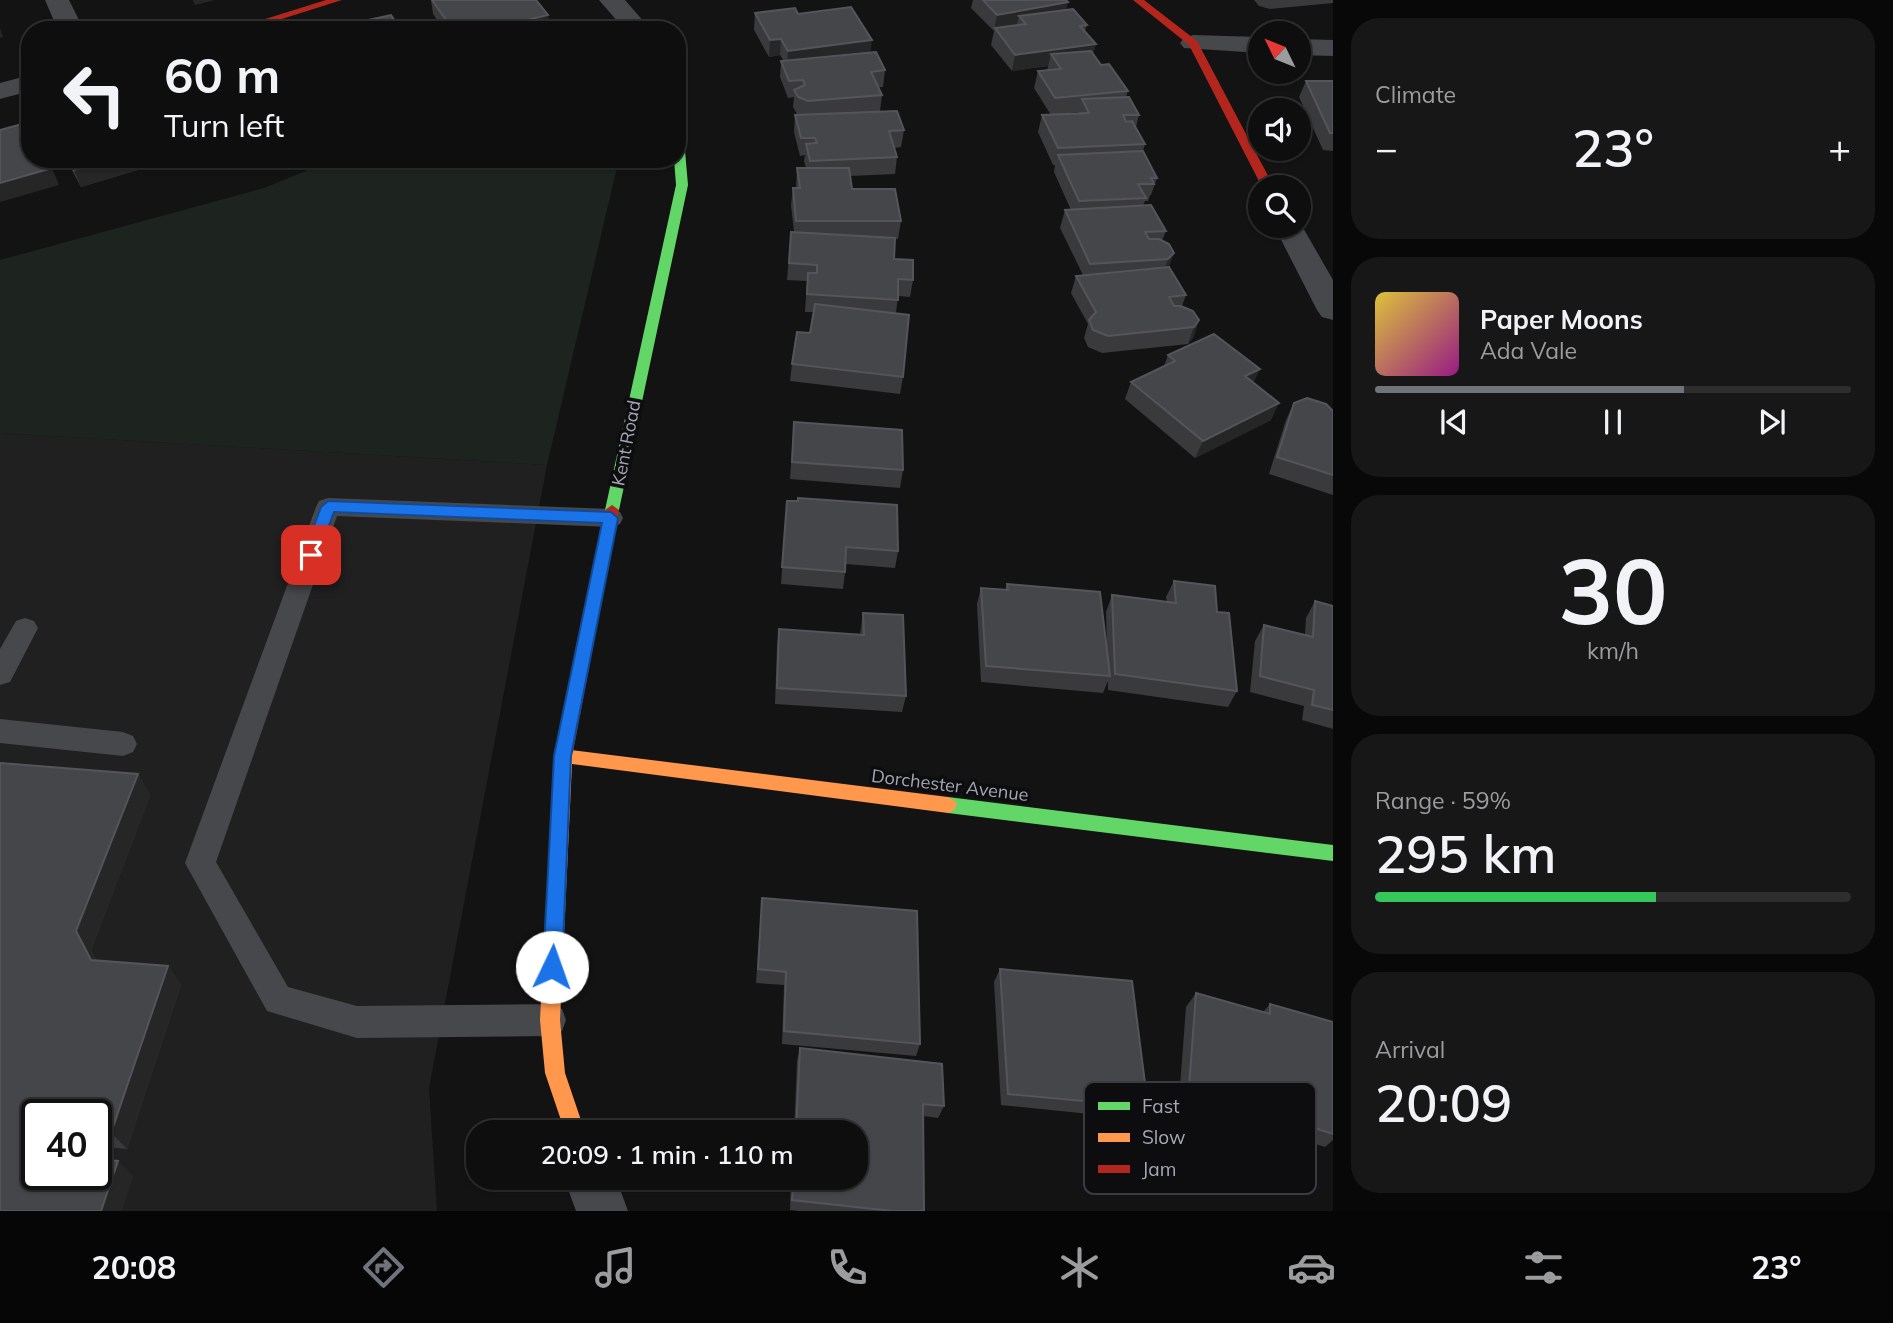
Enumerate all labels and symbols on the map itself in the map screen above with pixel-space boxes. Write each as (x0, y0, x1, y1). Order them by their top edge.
north arrow (1248, 21, 1311, 84)
street label: Kent Road (606, 398, 646, 488)
pin (281, 525, 341, 585)
street label: Dorchester Avenue (870, 764, 1030, 806)
position arrow (515, 930, 589, 1004)
legend (1084, 1082, 1316, 1194)
text: Fast (1142, 1094, 1180, 1118)
speed limit sign: 40 (21, 1099, 112, 1190)
text: Slow (1142, 1125, 1186, 1149)
text: Jam (1142, 1157, 1176, 1181)

